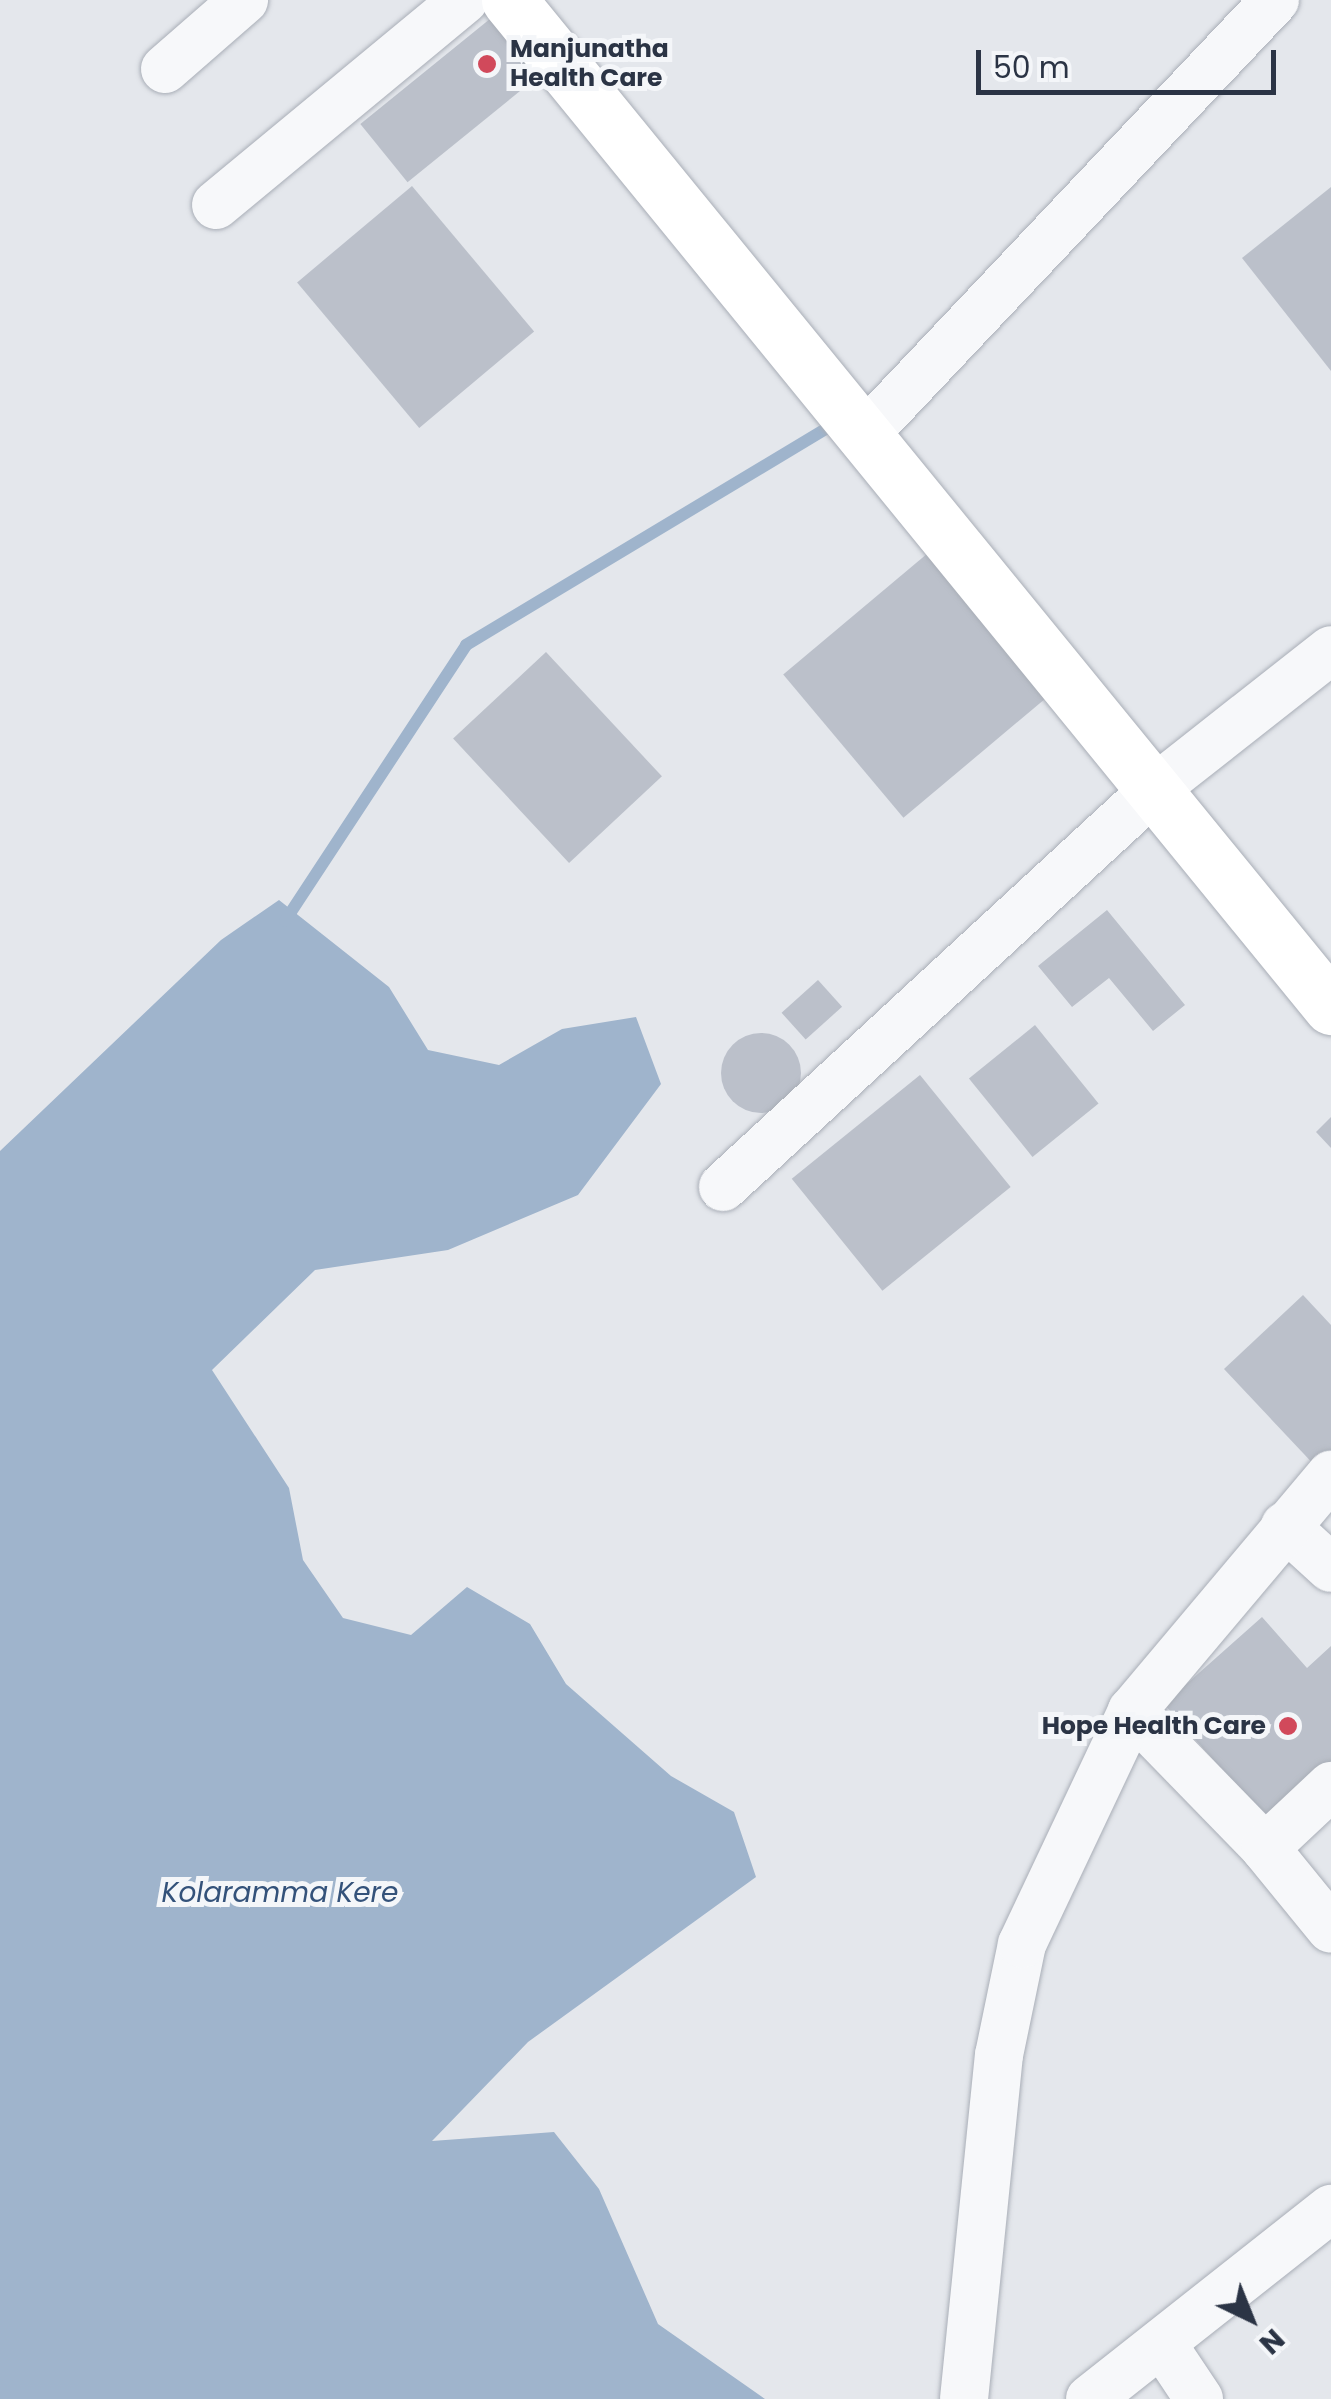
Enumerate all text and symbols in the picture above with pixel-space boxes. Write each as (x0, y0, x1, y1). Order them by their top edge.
scale bar (981, 30, 1281, 92)
place label: Manjunatha Health Care (510, 35, 669, 94)
text: 50 m (993, 46, 1070, 89)
marker: Manjunatha Health Care (474, 51, 500, 77)
place label: Hope Health Care (1042, 1711, 1266, 1741)
marker: Hope Health Care (1275, 1713, 1301, 1739)
water label: Kolaramma Kere (162, 1876, 398, 1910)
north arrow (1201, 2269, 1301, 2369)
text: N (1251, 2320, 1293, 2363)

